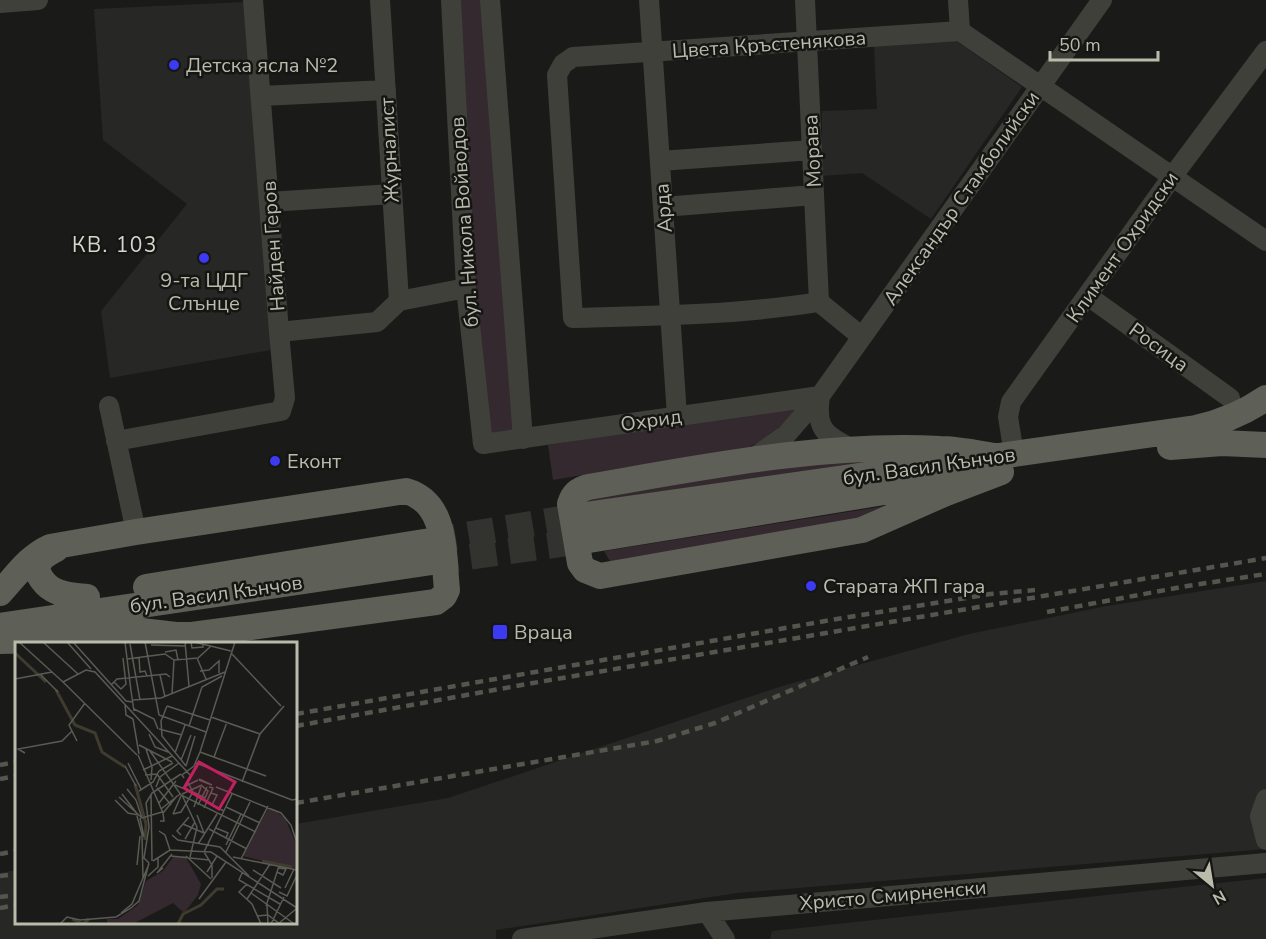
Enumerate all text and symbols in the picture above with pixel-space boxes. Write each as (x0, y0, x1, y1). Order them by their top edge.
street label: Цвета Кръстенякова (671, 24, 867, 65)
scale bar (1050, 24, 1158, 62)
text: 50 m (1059, 33, 1101, 57)
place label: Детска ясла №2 (186, 52, 338, 79)
marker: Детска ясла №2 (167, 58, 181, 72)
street label: Александър Стамболийски (877, 86, 1046, 311)
street label: Журналист (373, 97, 406, 203)
street label: Морава (797, 114, 828, 188)
street label: бул. Никола Войводов (444, 116, 485, 328)
street label: Климент Охридски (1060, 166, 1185, 328)
street label: Найден Геров (255, 180, 292, 312)
street label: Арда (648, 183, 679, 233)
district label: КВ. 103 (72, 231, 158, 259)
marker: 9-та ЦДГ Слънце (197, 251, 211, 265)
place label: 9-та ЦДГ Слънце (160, 267, 248, 317)
street label: Росица (1123, 317, 1194, 378)
street label: Охрид (619, 403, 684, 438)
street label: бул. Васил Кънчов (841, 441, 1017, 492)
place label: Еконт (287, 448, 341, 475)
marker: Еконт (268, 454, 282, 468)
street label: бул. Васил Кънчов (128, 569, 304, 620)
place label: Старата ЖП гара (823, 573, 985, 600)
marker: Старата ЖП гара (804, 579, 818, 593)
place label: Враца (514, 619, 573, 646)
marker: Враца (491, 623, 509, 641)
inset map (15, 642, 297, 924)
north arrow (1182, 855, 1242, 915)
street label: Христо Смирненски (798, 874, 988, 917)
text: N (1208, 885, 1230, 910)

